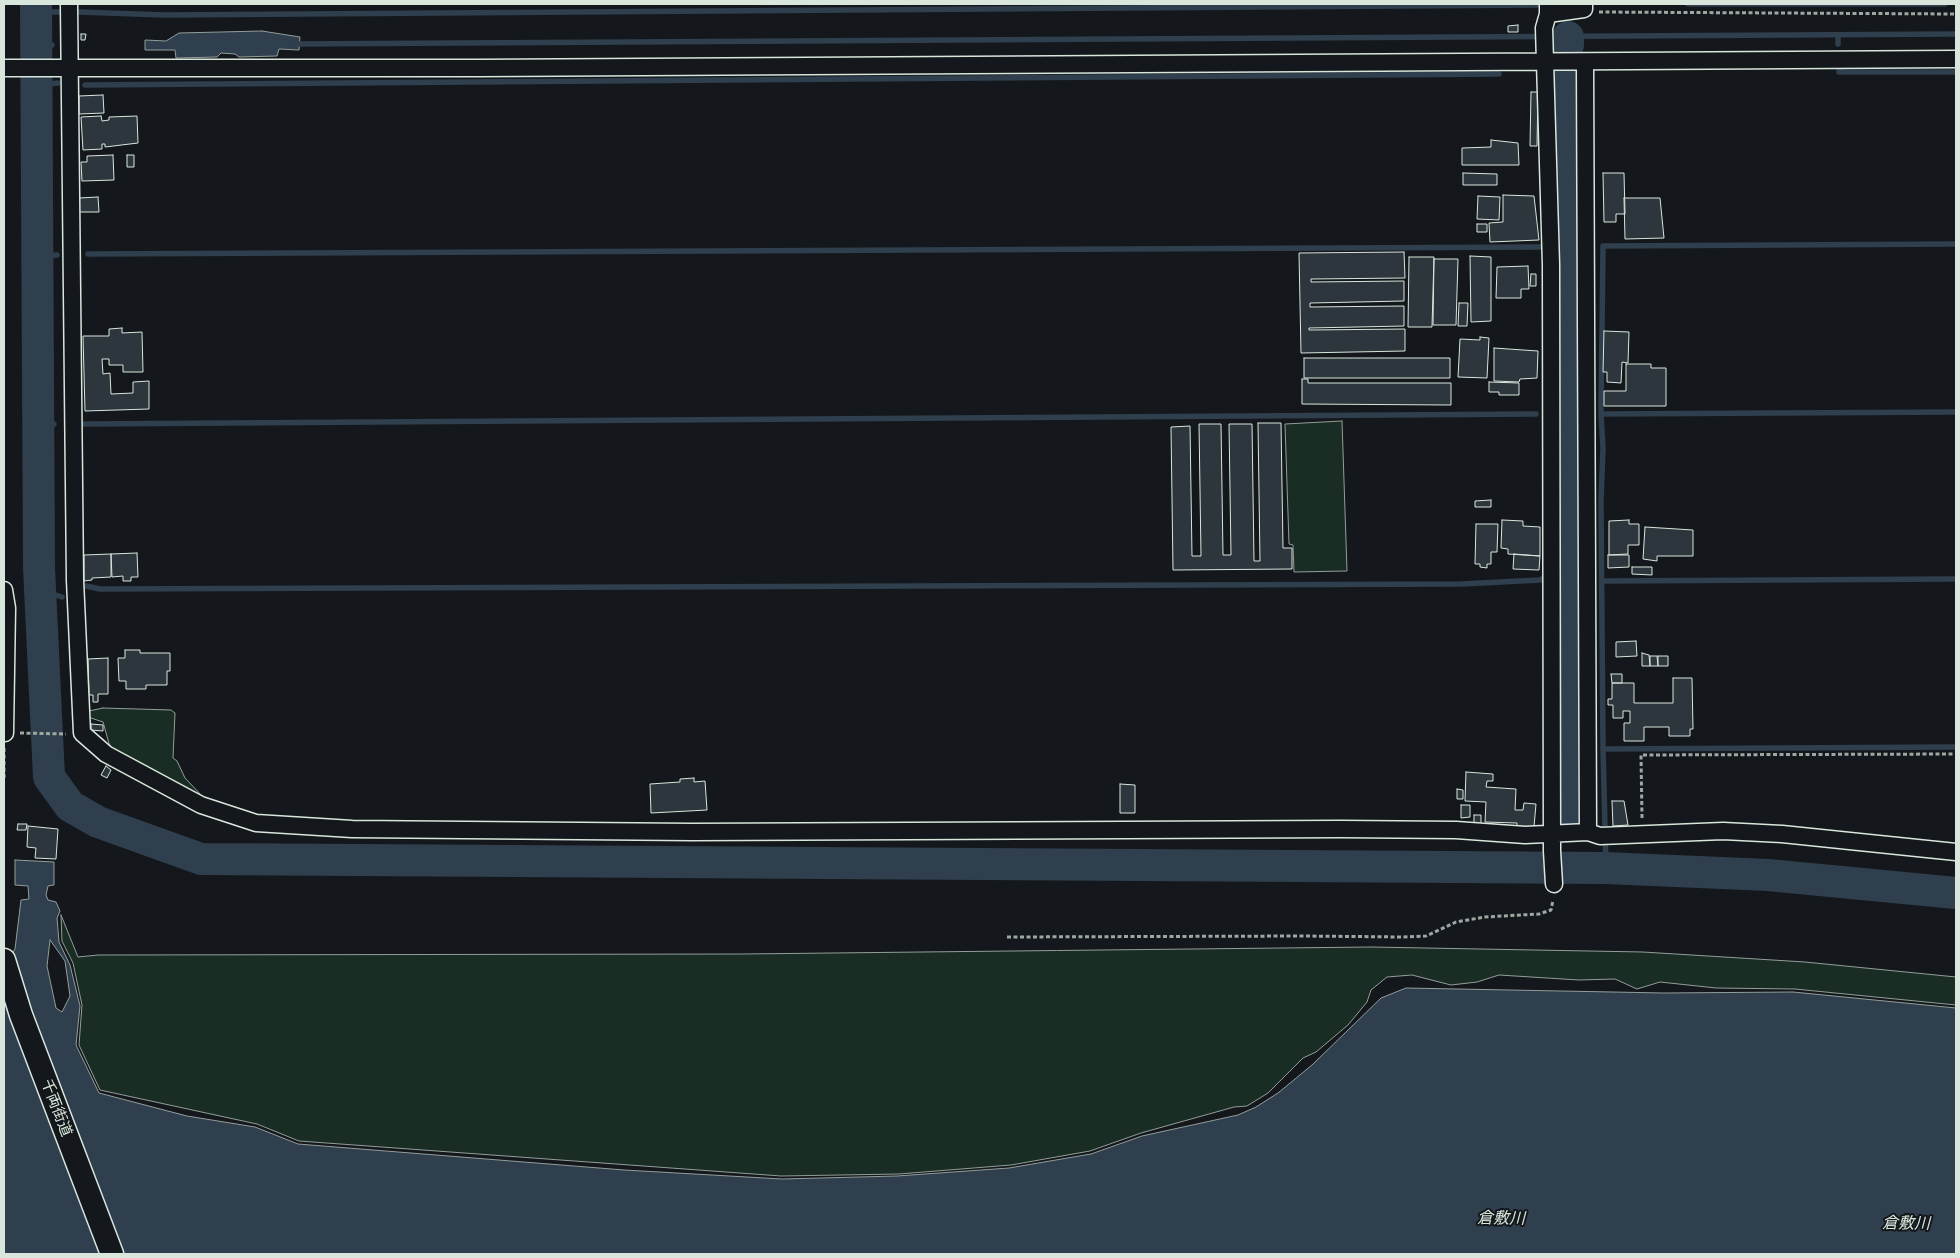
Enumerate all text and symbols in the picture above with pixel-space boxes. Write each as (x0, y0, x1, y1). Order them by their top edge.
street label: 千両街道 (37, 1077, 75, 1139)
water label: 倉敷川 (1477, 1209, 1525, 1229)
water label: 倉敷川 (1882, 1214, 1930, 1234)

